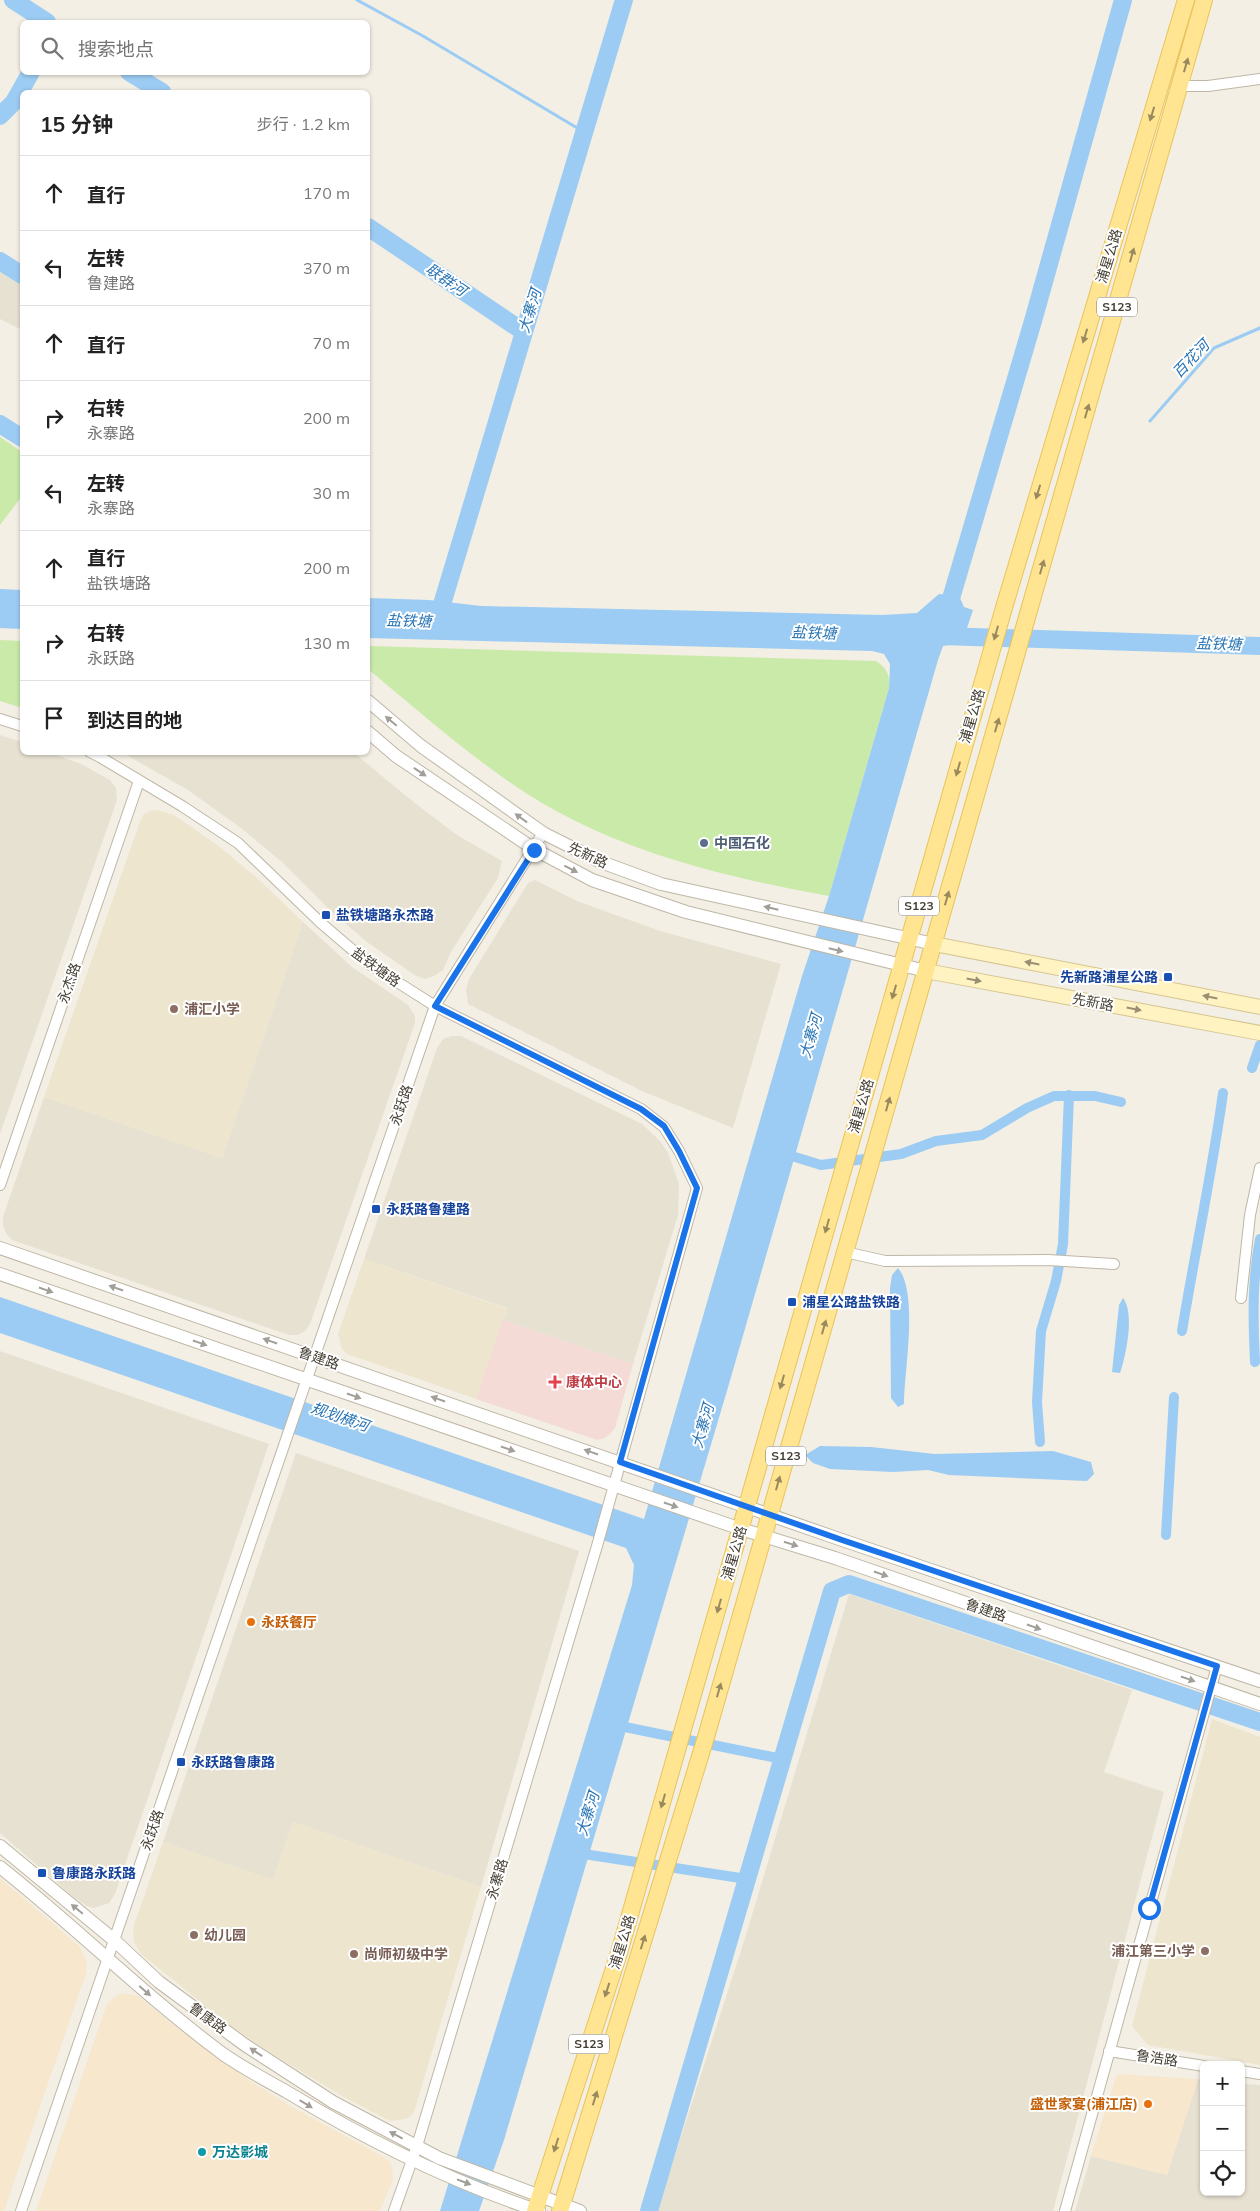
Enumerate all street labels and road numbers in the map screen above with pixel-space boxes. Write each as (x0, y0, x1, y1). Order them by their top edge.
street label: 浦星公路 (1092, 227, 1126, 285)
road number: S123 (1097, 298, 1137, 316)
street label: 浦星公路 (956, 687, 988, 745)
street label: 先新路 (565, 838, 611, 872)
road number: S123 (899, 896, 939, 916)
street label: 盐铁塘路 (348, 943, 404, 991)
street label: 永杰路 (54, 960, 84, 1006)
street label: 先新路 (1071, 989, 1115, 1015)
street label: 浦星公路 (845, 1077, 877, 1135)
street label: 永跃路 (386, 1082, 416, 1128)
street label: 鲁建路 (296, 1343, 342, 1373)
road number: S123 (766, 1446, 806, 1465)
street label: 浦星公路 (718, 1524, 750, 1582)
street label: 鲁建路 (963, 1595, 1009, 1625)
street label: 永跃路 (137, 1807, 167, 1853)
street label: 永寨路 (482, 1856, 512, 1902)
street label: 浦星公路 (605, 1913, 639, 1971)
street label: 鲁康路 (186, 1998, 230, 2038)
road number: S123 (569, 2035, 609, 2054)
street label: 鲁浩路 (1135, 2046, 1179, 2070)

